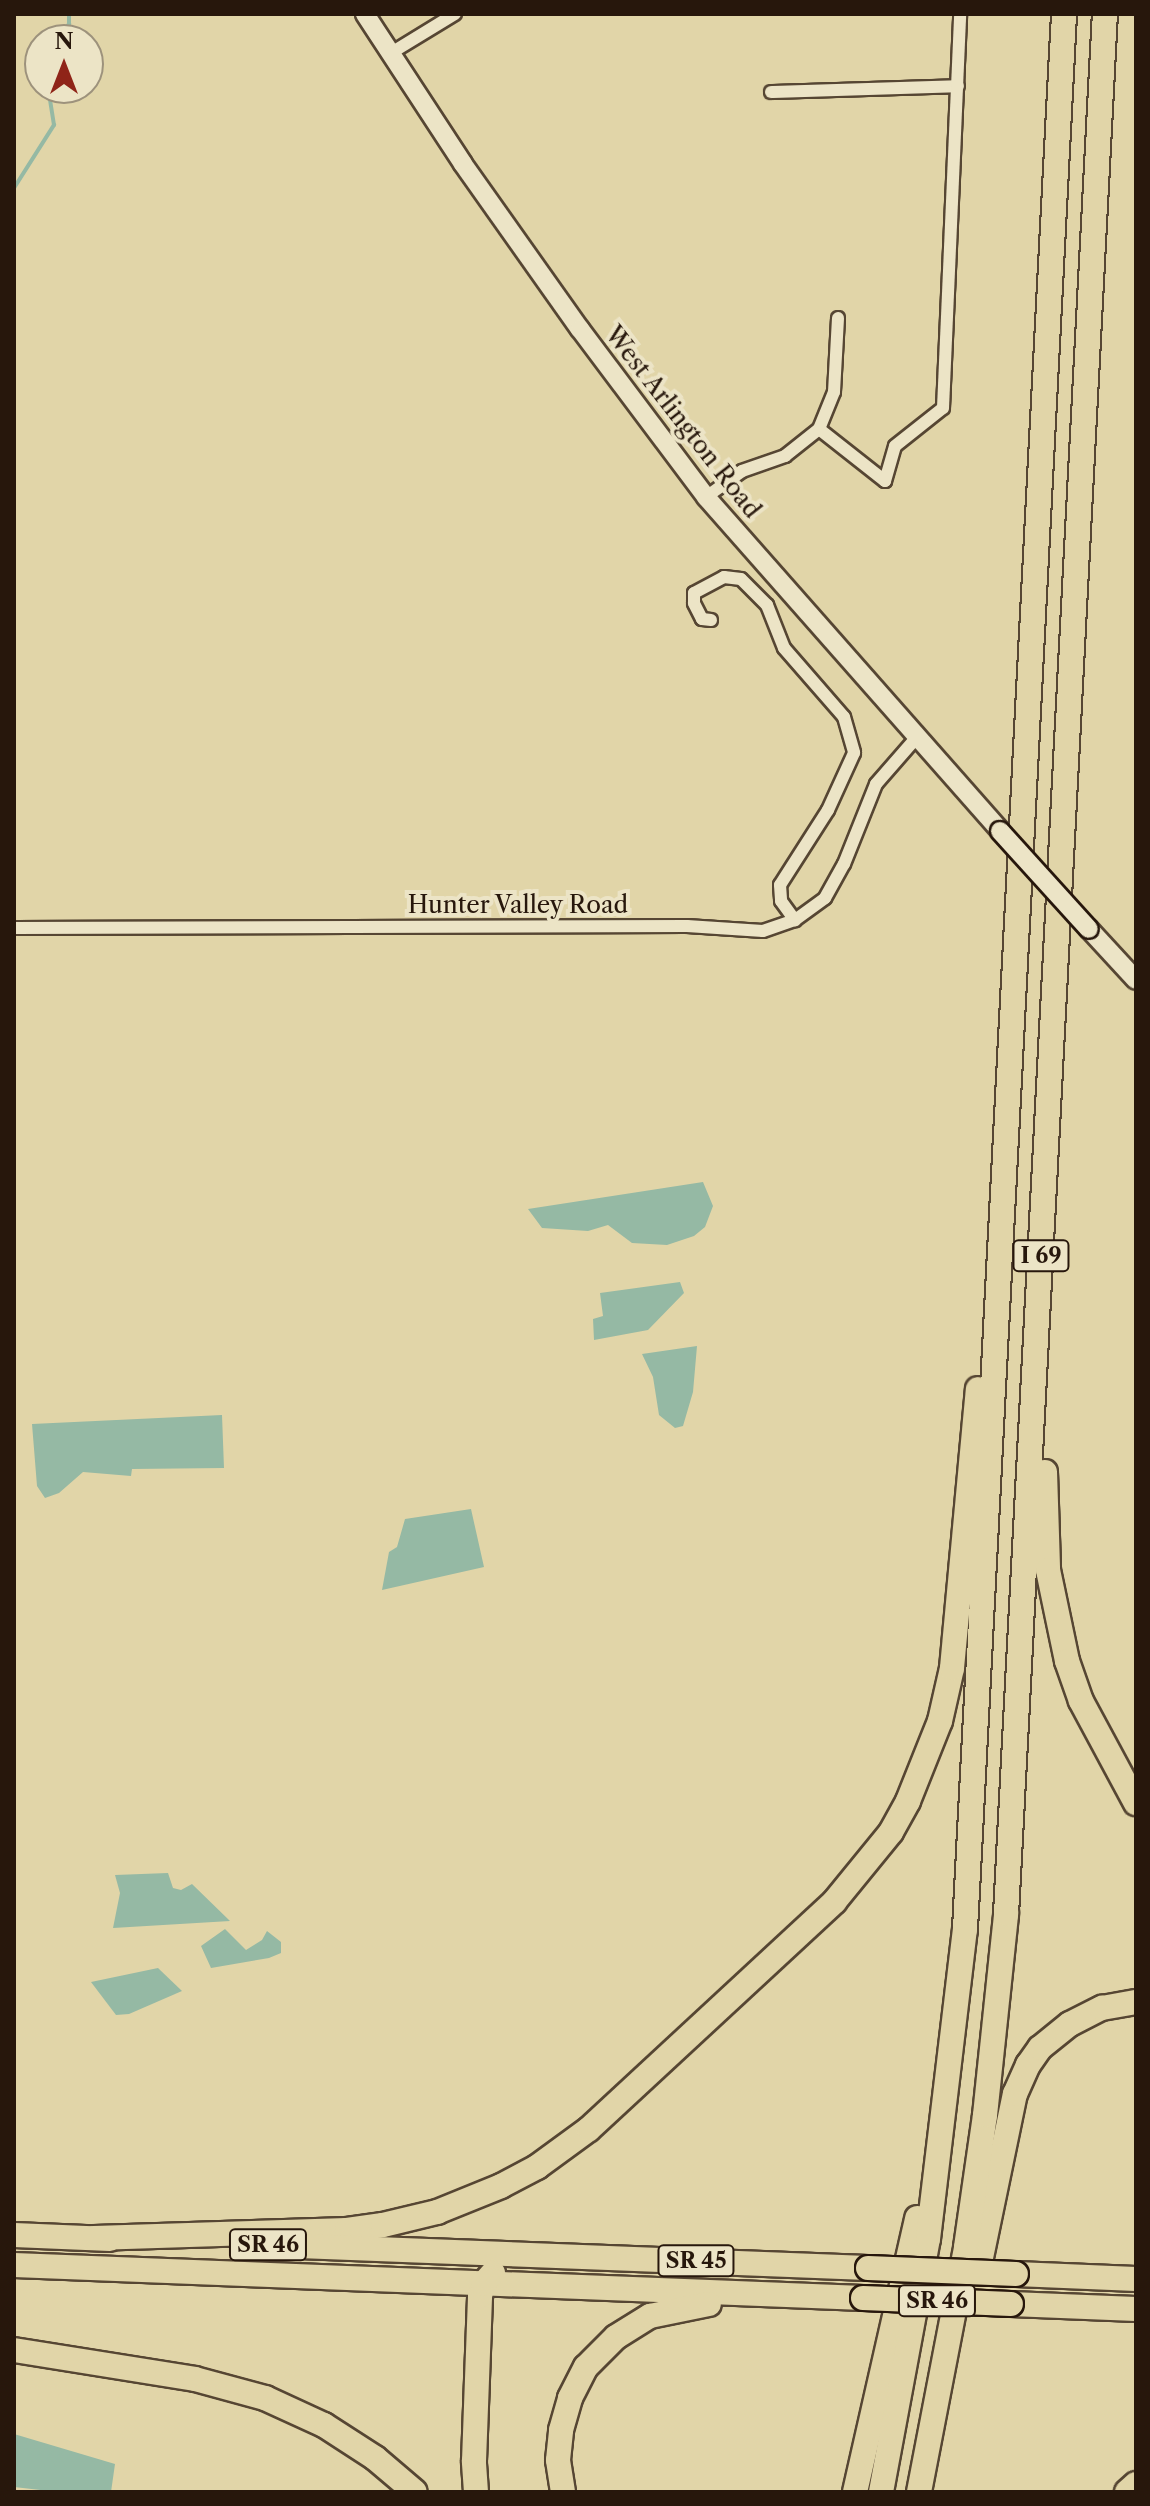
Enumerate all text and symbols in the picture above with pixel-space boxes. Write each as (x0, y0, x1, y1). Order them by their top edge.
north arrow (24, 24, 104, 104)
text: N (54, 28, 74, 55)
street label: West Arlington Road (599, 320, 767, 524)
street label: Hunter Valley Road (407, 891, 629, 919)
road number: I 69 (1011, 1238, 1071, 1274)
road number: SR 46 (228, 2227, 308, 2263)
road number: SR 45 (656, 2243, 736, 2279)
road number: SR 46 (897, 2283, 977, 2319)

